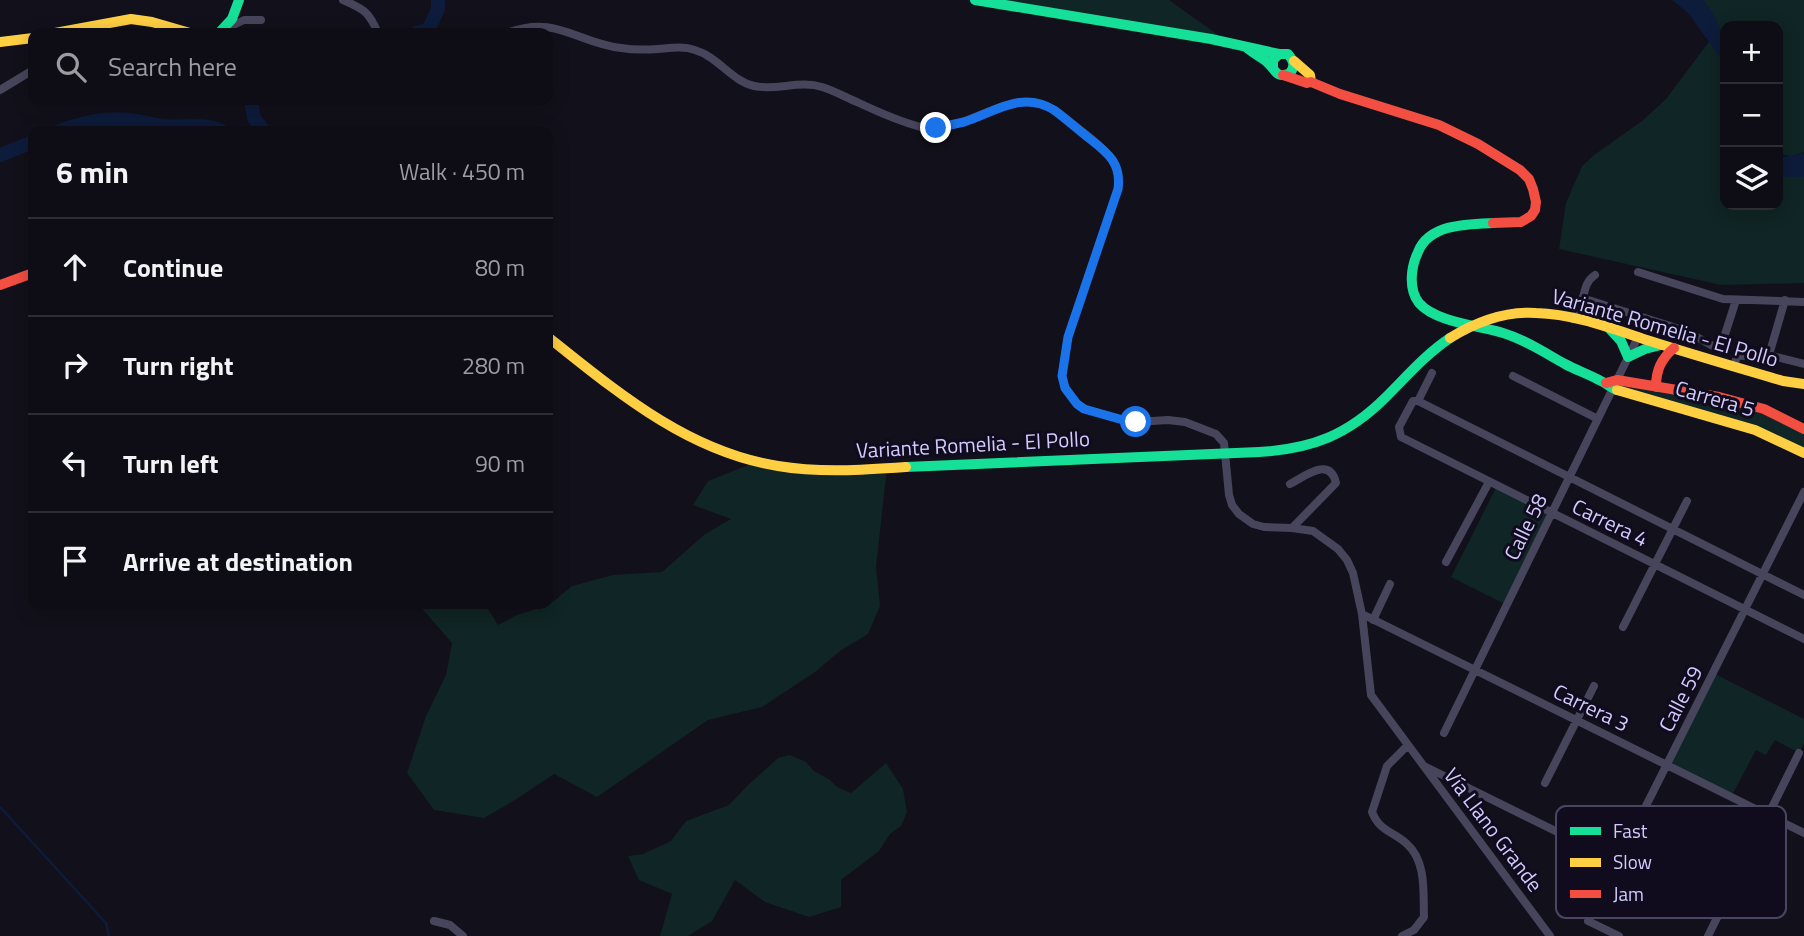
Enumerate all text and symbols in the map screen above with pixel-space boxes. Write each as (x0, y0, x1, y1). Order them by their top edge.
map controls (1720, 21, 1783, 210)
button: + (1720, 21, 1783, 84)
search box (28, 28, 553, 105)
text: Search here (108, 47, 237, 86)
icon: search (52, 48, 90, 86)
button: − (1720, 84, 1783, 147)
route end (920, 112, 951, 143)
button: layers (1720, 147, 1783, 210)
text: 6 min (56, 149, 129, 195)
text: Walk · 450 m (399, 154, 525, 189)
icon: ahead (56, 248, 94, 286)
text: Continue (123, 248, 223, 287)
text: 80 m (475, 250, 525, 285)
street label: Variante Romelia - El Pollo (1548, 279, 1782, 375)
icon: right (56, 346, 94, 384)
text: Turn right (123, 346, 234, 385)
text: 280 m (462, 348, 525, 383)
street label: Carrera 5 (1672, 371, 1759, 425)
route start (1120, 406, 1151, 437)
street label: Variante Romelia - El Pollo (855, 422, 1091, 466)
icon: left (56, 444, 94, 482)
text: Turn left (123, 444, 218, 483)
text: 90 m (475, 446, 525, 481)
street label: Calle 58 (1495, 488, 1555, 565)
street label: Carrera 4 (1567, 490, 1654, 554)
icon: arrive (56, 542, 94, 580)
text: Arrive at destination (123, 542, 353, 581)
street label: Calle 59 (1650, 660, 1710, 737)
street label: Carrera 3 (1548, 675, 1635, 739)
street label: Vía Llano Grande (1436, 761, 1551, 898)
legend (1556, 806, 1786, 918)
text: Fast (1613, 816, 1648, 845)
text: Slow (1613, 847, 1652, 876)
text: Jam (1613, 879, 1644, 908)

